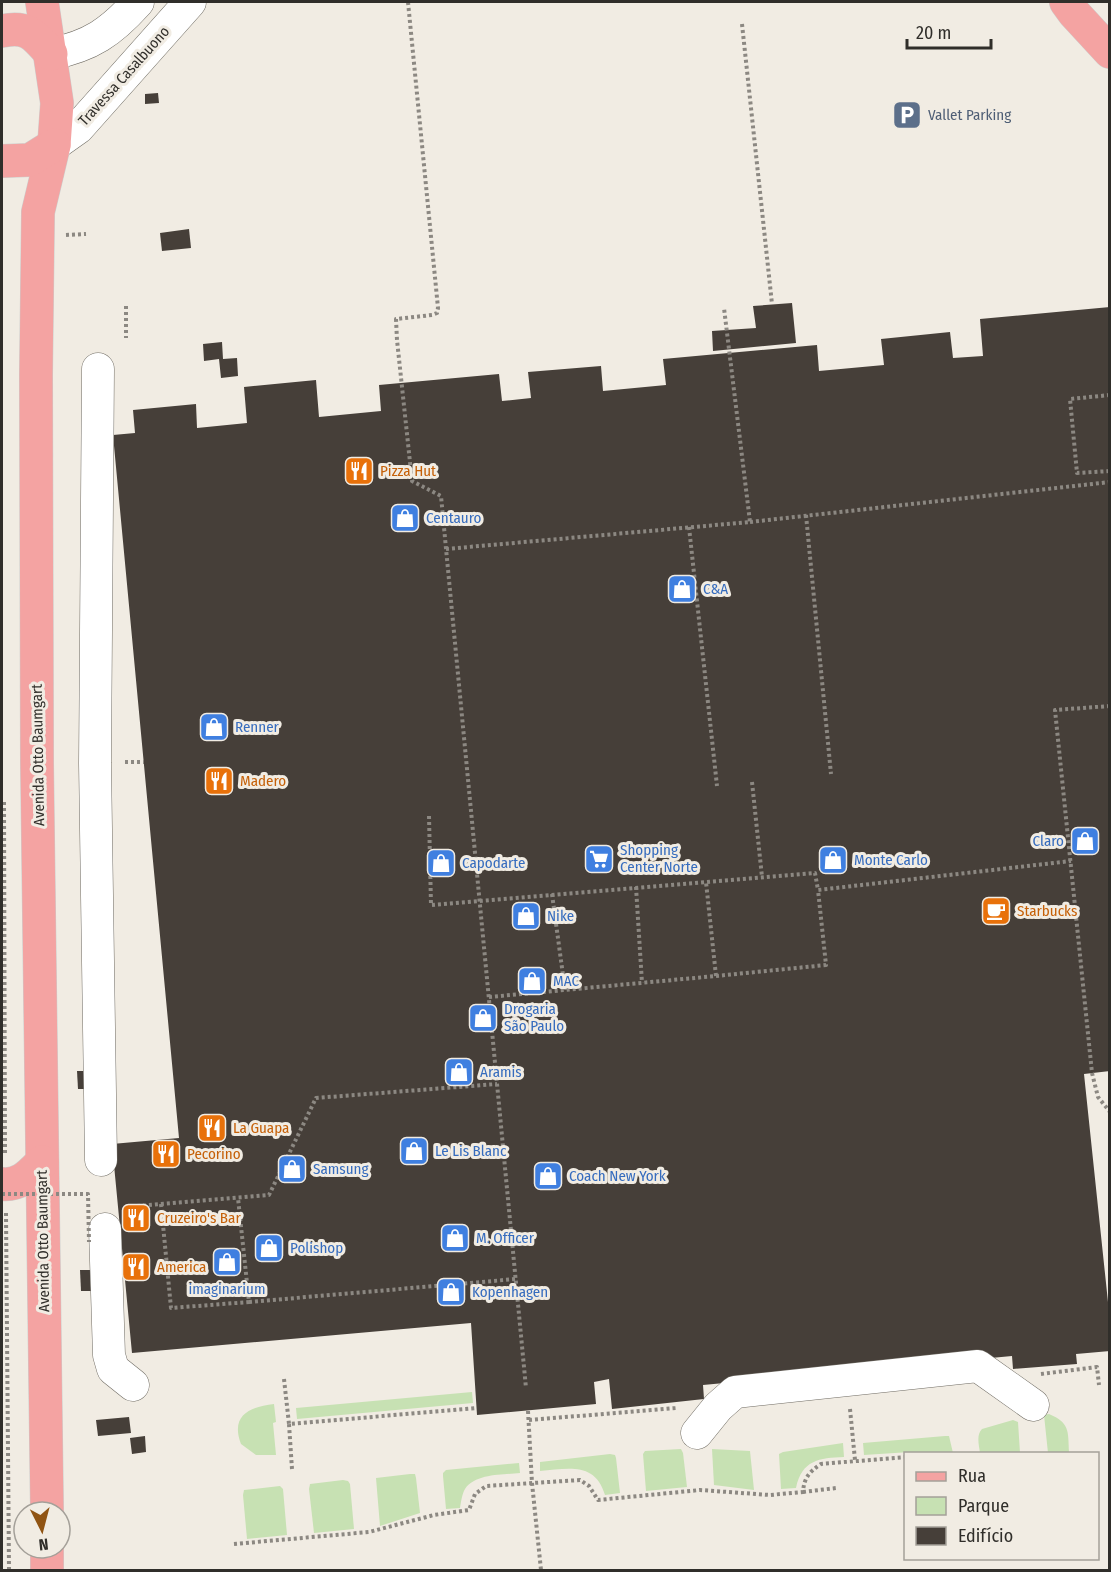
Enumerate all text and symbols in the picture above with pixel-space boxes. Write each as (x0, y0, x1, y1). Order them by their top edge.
scale bar (907, 12, 991, 50)
text: 20 m (916, 22, 951, 44)
street label: Travessa Casalbuono (75, 23, 173, 129)
parking icon: Vallet Parking (891, 99, 923, 131)
place label: Vallet Parking (928, 106, 1011, 124)
restaurant icon: Pizza Hut (343, 455, 375, 487)
place label: Pizza Hut (380, 462, 436, 480)
shop icon: Centauro (389, 502, 421, 534)
place label: Centauro (426, 509, 481, 527)
shop icon: C&A (666, 573, 698, 605)
place label: C&A (703, 580, 728, 598)
street label: Avenida Otto Baumgart (28, 684, 48, 826)
shop icon: Renner (198, 711, 230, 743)
place label: Renner (235, 718, 280, 736)
restaurant icon: Madero (203, 765, 235, 797)
place label: Madero (240, 772, 286, 790)
shop icon: Claro (1069, 825, 1101, 857)
place label: Claro (1033, 832, 1064, 850)
place label: Shopping Center Norte (620, 841, 698, 876)
supermarket icon: Shopping Center Norte (583, 843, 615, 875)
shop icon: Monte Carlo (817, 844, 849, 876)
shop icon: Capodarte (425, 847, 457, 879)
place label: Monte Carlo (854, 851, 928, 869)
place label: Capodarte (462, 854, 525, 872)
cafe icon: Starbucks (980, 895, 1012, 927)
shop icon: Nike (510, 900, 542, 932)
place label: Starbucks (1017, 902, 1077, 920)
place label: Nike (547, 907, 574, 925)
shop icon: MAC (516, 965, 548, 997)
place label: MAC (553, 972, 579, 990)
place label: Drogaria São Paulo (504, 1000, 564, 1035)
shop icon: Drogaria São Paulo (467, 1002, 499, 1034)
shop icon: Aramis (443, 1056, 475, 1088)
place label: Aramis (480, 1063, 522, 1081)
restaurant icon: La Guapa (196, 1112, 228, 1144)
place label: La Guapa (233, 1119, 289, 1137)
shop icon: Le Lis Blanc (398, 1135, 430, 1167)
restaurant icon: Pecorino (150, 1138, 182, 1170)
place label: Le Lis Blanc (435, 1142, 507, 1160)
place label: Pecorino (187, 1145, 241, 1163)
shop icon: Samsung (276, 1153, 308, 1185)
place label: Samsung (313, 1160, 369, 1178)
shop icon: Coach New York (532, 1160, 564, 1192)
place label: Coach New York (569, 1167, 666, 1185)
street label: Avenida Otto Baumgart (33, 1170, 53, 1312)
restaurant icon: Cruzeiro's Bar (120, 1202, 152, 1234)
place label: Cruzeiro's Bar (157, 1209, 241, 1227)
shop icon: M. Officer (439, 1222, 471, 1254)
place label: M. Officer (476, 1229, 535, 1247)
shop icon: Polishop (253, 1232, 285, 1264)
place label: Polishop (290, 1239, 343, 1257)
shop icon: imaginarium (211, 1246, 243, 1278)
restaurant icon: America (120, 1251, 152, 1283)
place label: America (157, 1258, 206, 1276)
shop icon: Kopenhagen (435, 1276, 467, 1308)
place label: imaginarium (189, 1280, 266, 1298)
place label: Kopenhagen (472, 1283, 548, 1301)
legend (904, 1452, 1099, 1560)
text: Rua (958, 1465, 986, 1487)
text: Parque (958, 1495, 1009, 1517)
north arrow (12, 1500, 72, 1560)
text: Edifício (958, 1525, 1013, 1547)
text: N (38, 1534, 49, 1554)

